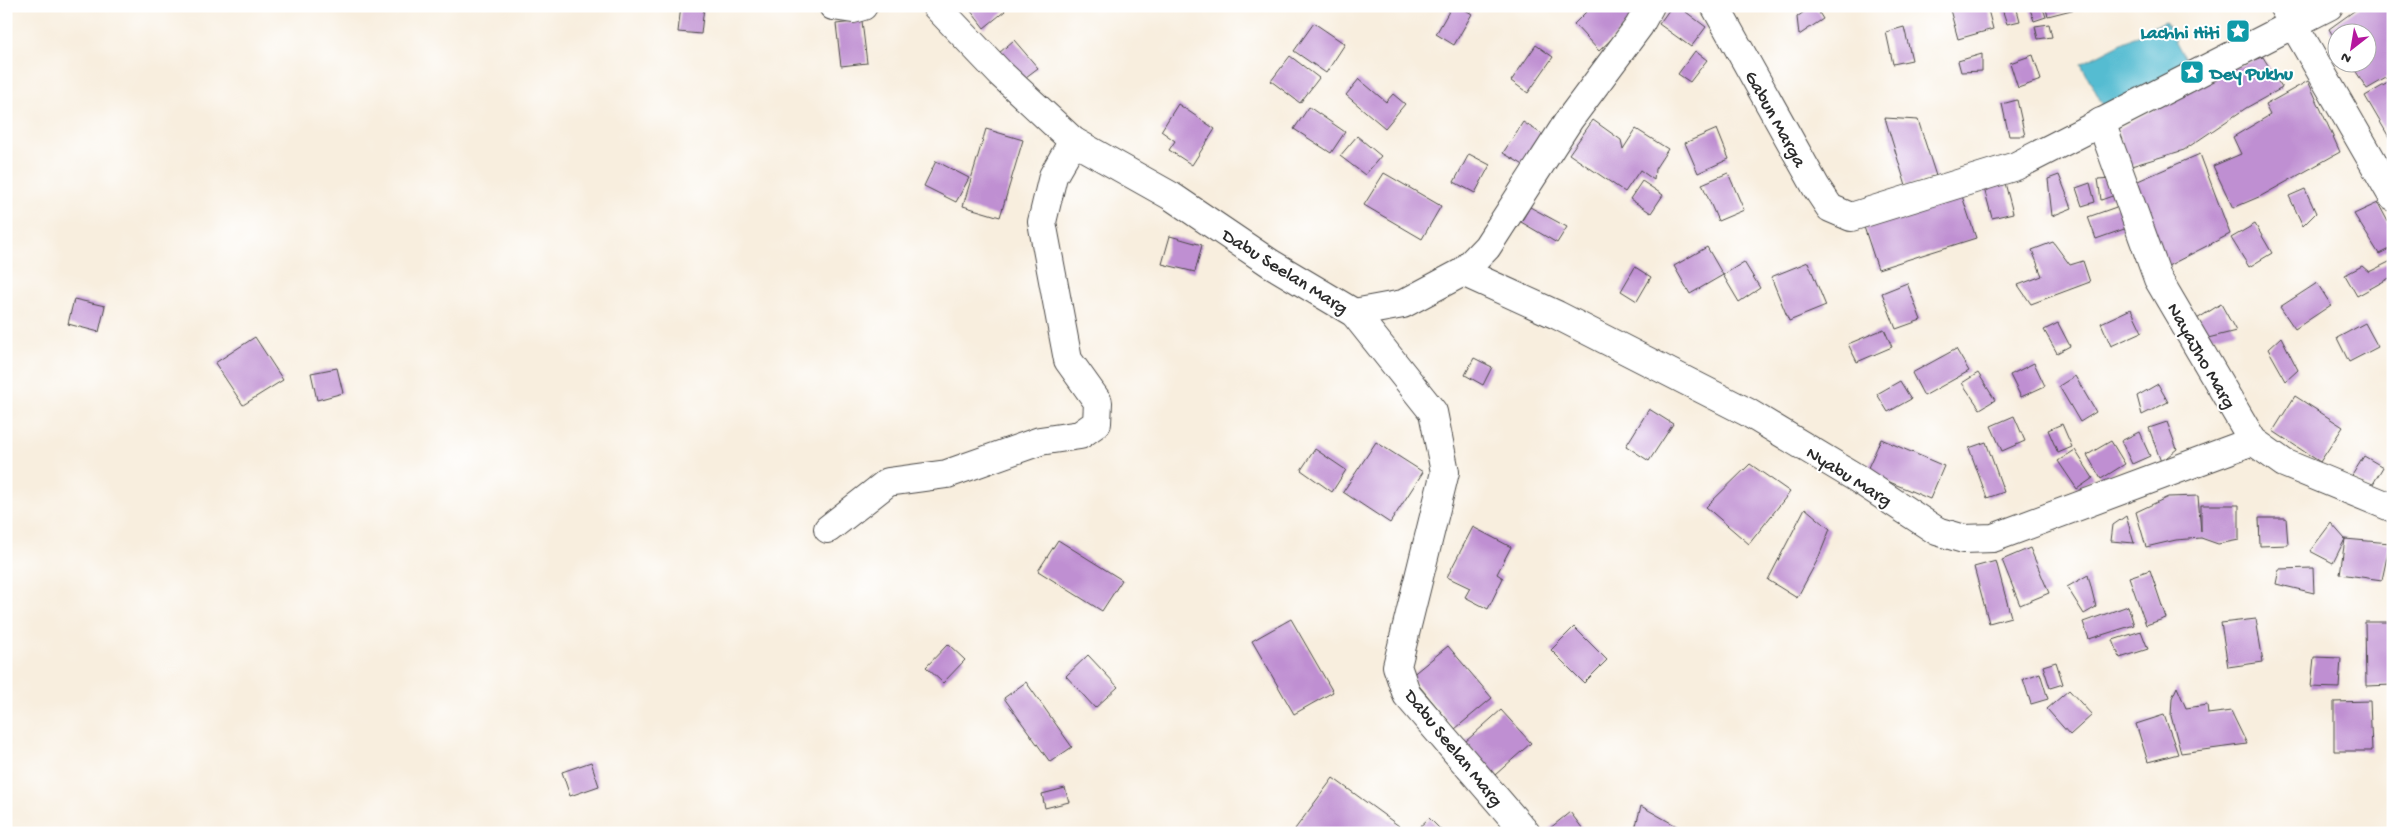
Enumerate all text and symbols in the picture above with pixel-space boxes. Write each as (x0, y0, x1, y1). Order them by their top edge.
place icon: Lachhi Hiti (2225, 18, 2251, 44)
north arrow (2326, 22, 2376, 72)
place label: Lachhi Hiti (2140, 23, 2220, 46)
text: N (2338, 47, 2355, 67)
place icon: Dey Pukhu (2179, 59, 2205, 85)
place label: Dey Pukhu (2208, 64, 2293, 87)
street label: Gabun Marga (1738, 67, 1811, 173)
street label: Dabu Seelan Marg (1215, 224, 1352, 321)
street label: NayaJho Marg (2160, 300, 2240, 414)
street label: Nyabu Marg (1801, 443, 1896, 514)
street label: Dabu Seelan Marg (1397, 684, 1507, 813)

